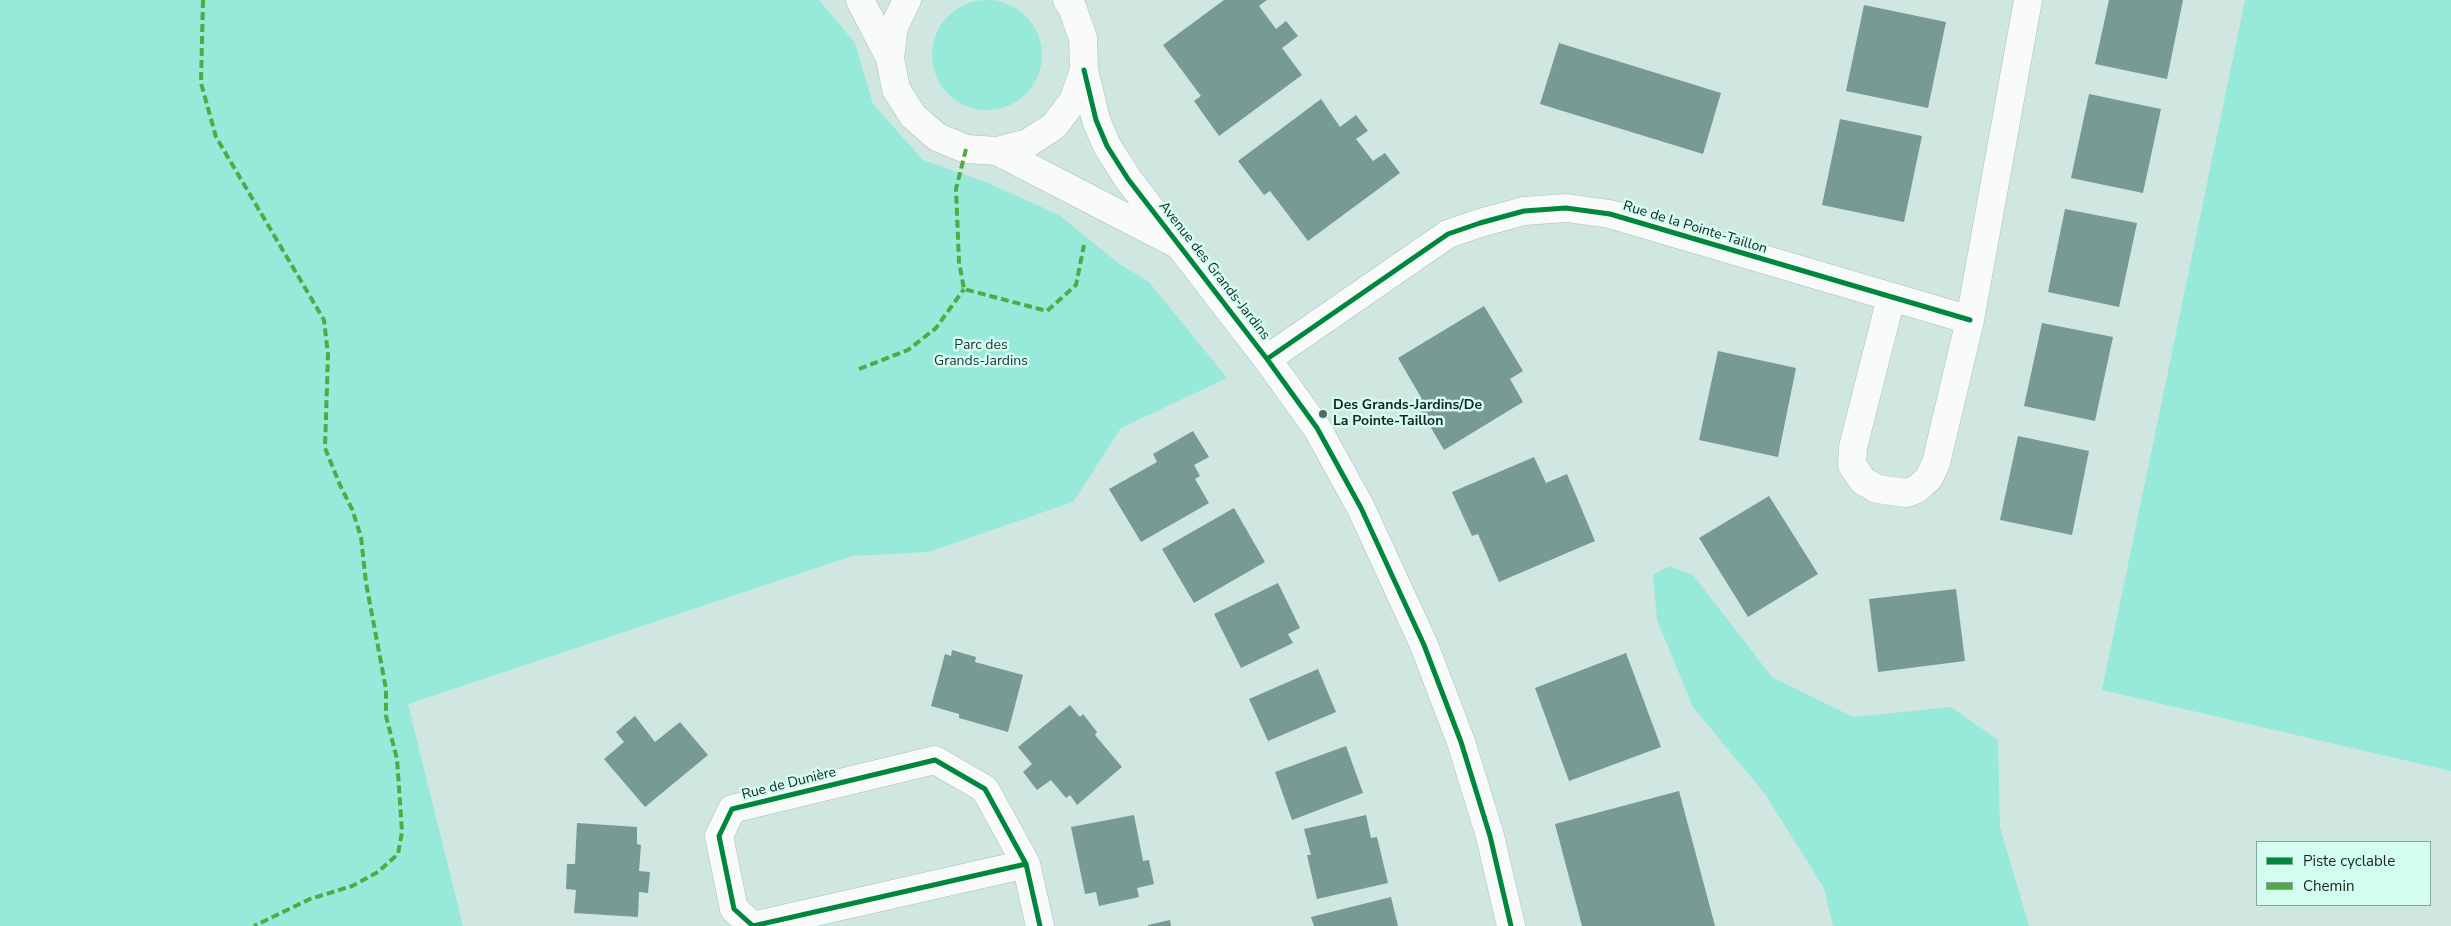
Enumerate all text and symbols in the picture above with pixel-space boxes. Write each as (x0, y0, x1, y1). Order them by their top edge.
street label: Avenue des Grands-Jardins (1155, 198, 1273, 344)
street label: Rue de la Pointe-Taillon (1621, 198, 1769, 258)
park label: Parc des Grands-Jardins (934, 338, 1028, 371)
place label: Des Grands-Jardins/De La Pointe-Taillon (1333, 398, 1482, 431)
marker: Des Grands-Jardins/De La Pointe-Taillon (1317, 408, 1329, 420)
street label: Rue de Dunière (740, 764, 838, 804)
legend (2256, 841, 2431, 906)
text: Piste cyclable (2303, 851, 2395, 871)
text: Chemin (2303, 876, 2354, 896)

